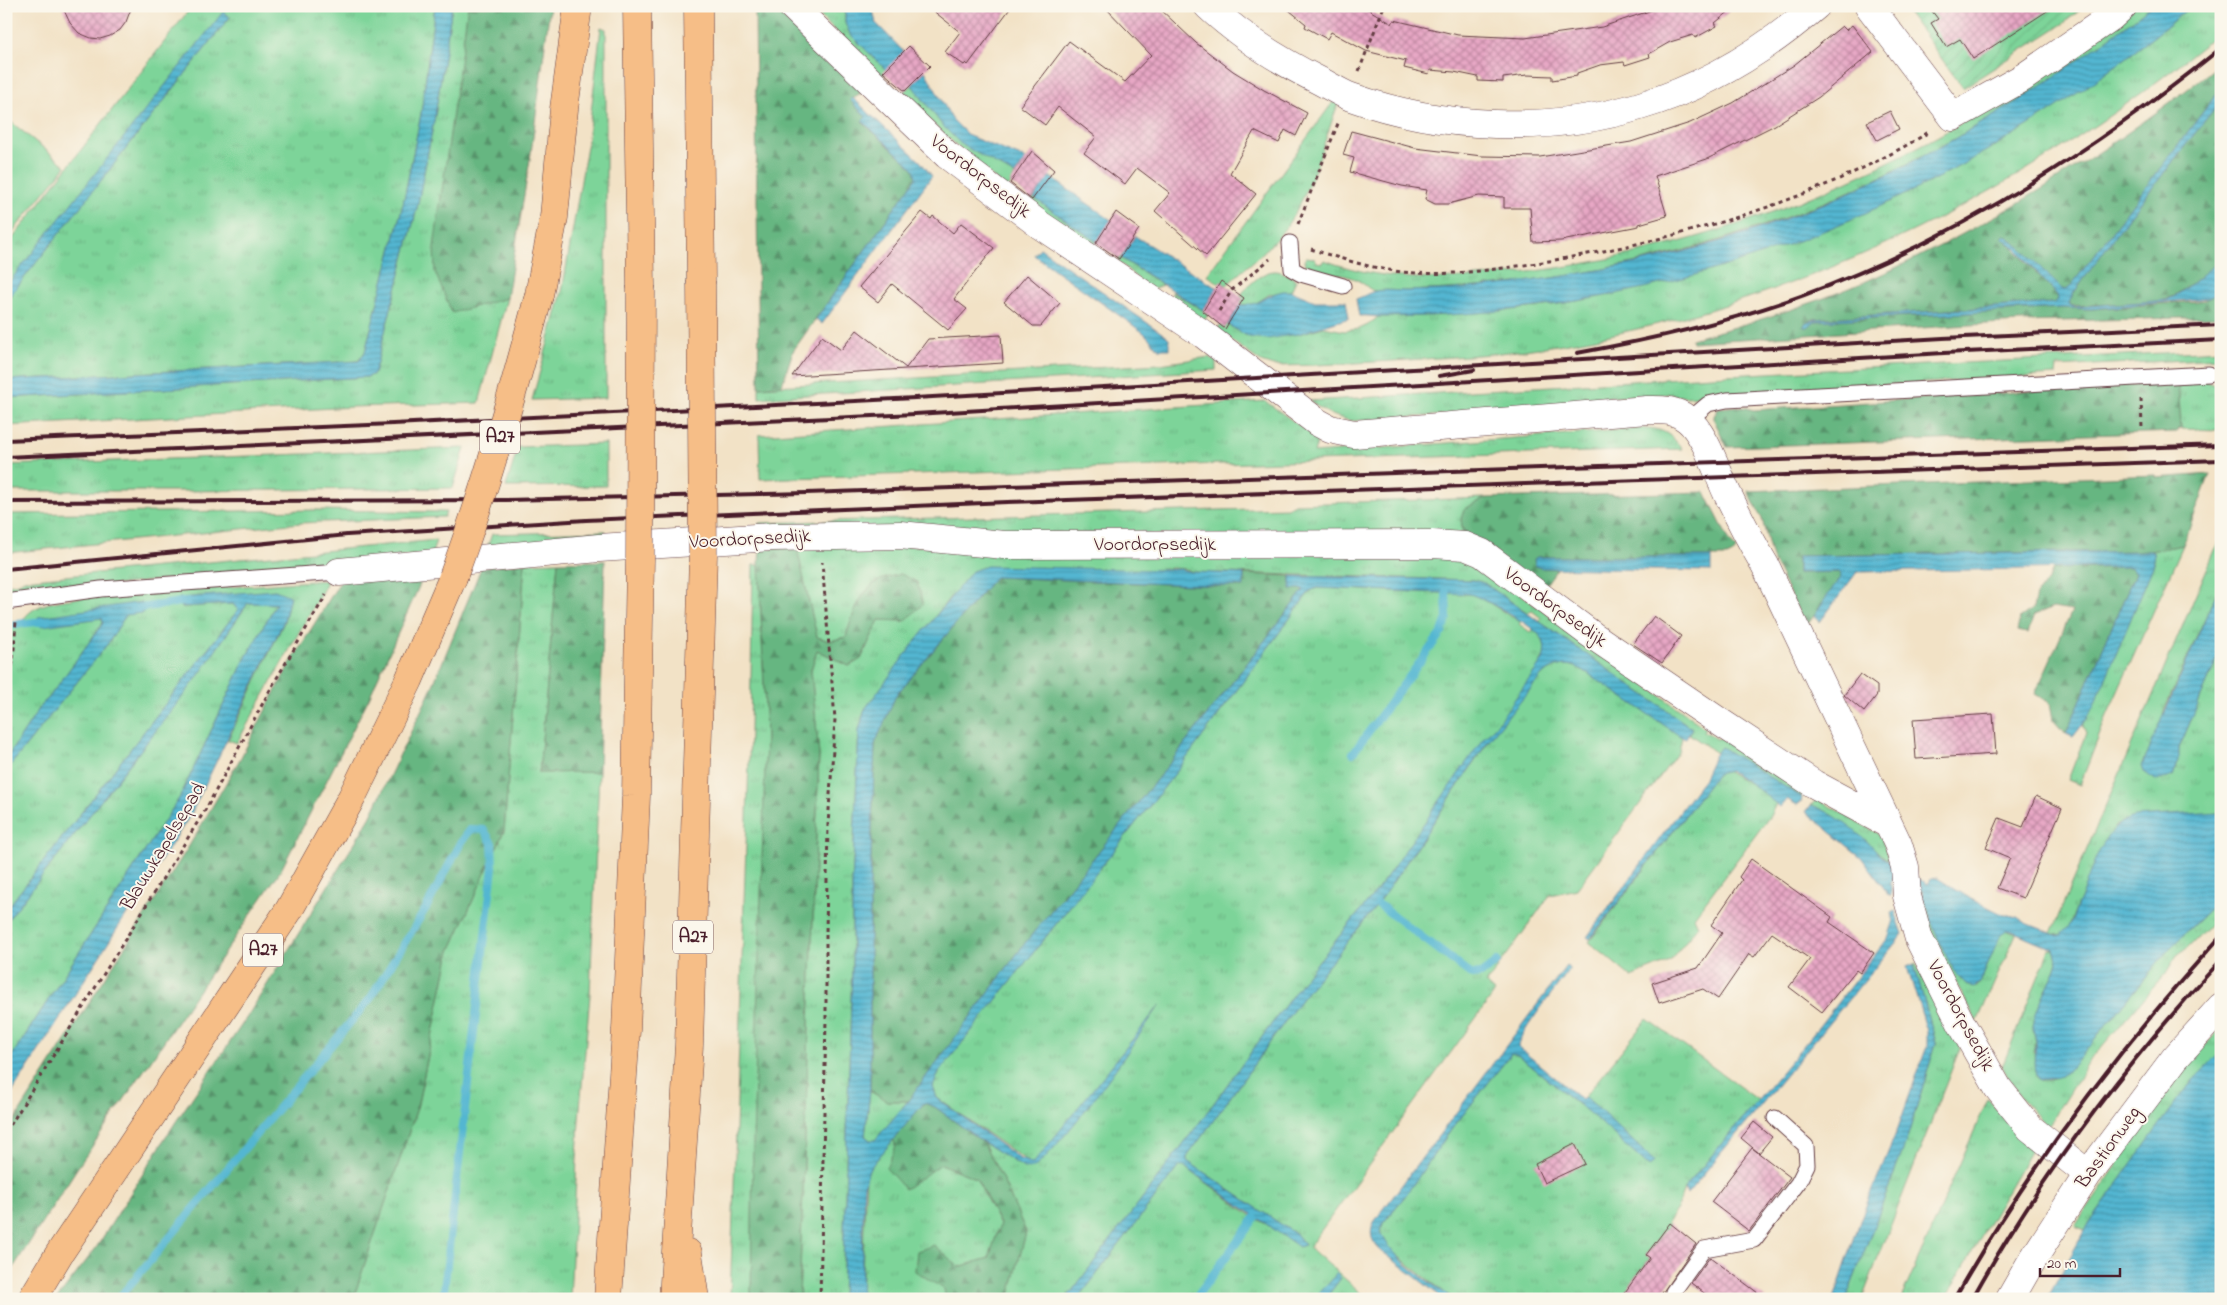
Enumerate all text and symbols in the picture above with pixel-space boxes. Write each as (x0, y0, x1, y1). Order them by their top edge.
street label: Voordorpsedijk (922, 127, 1037, 226)
road number: A27 (480, 421, 520, 454)
street label: Voordorpsedijk (687, 522, 812, 558)
street label: Voordorpsedijk (1093, 531, 1216, 560)
street label: Voordorpsedijk (1496, 560, 1613, 656)
street label: Blauwkapelsepad (114, 777, 214, 918)
road number: A27 (673, 920, 713, 954)
road number: A27 (243, 934, 283, 966)
street label: Voordorpsedijk (1918, 955, 2002, 1077)
street label: Bastionweg (2068, 1101, 2150, 1197)
scale bar (2040, 1245, 2120, 1277)
text: 20 m (2047, 1253, 2077, 1275)

